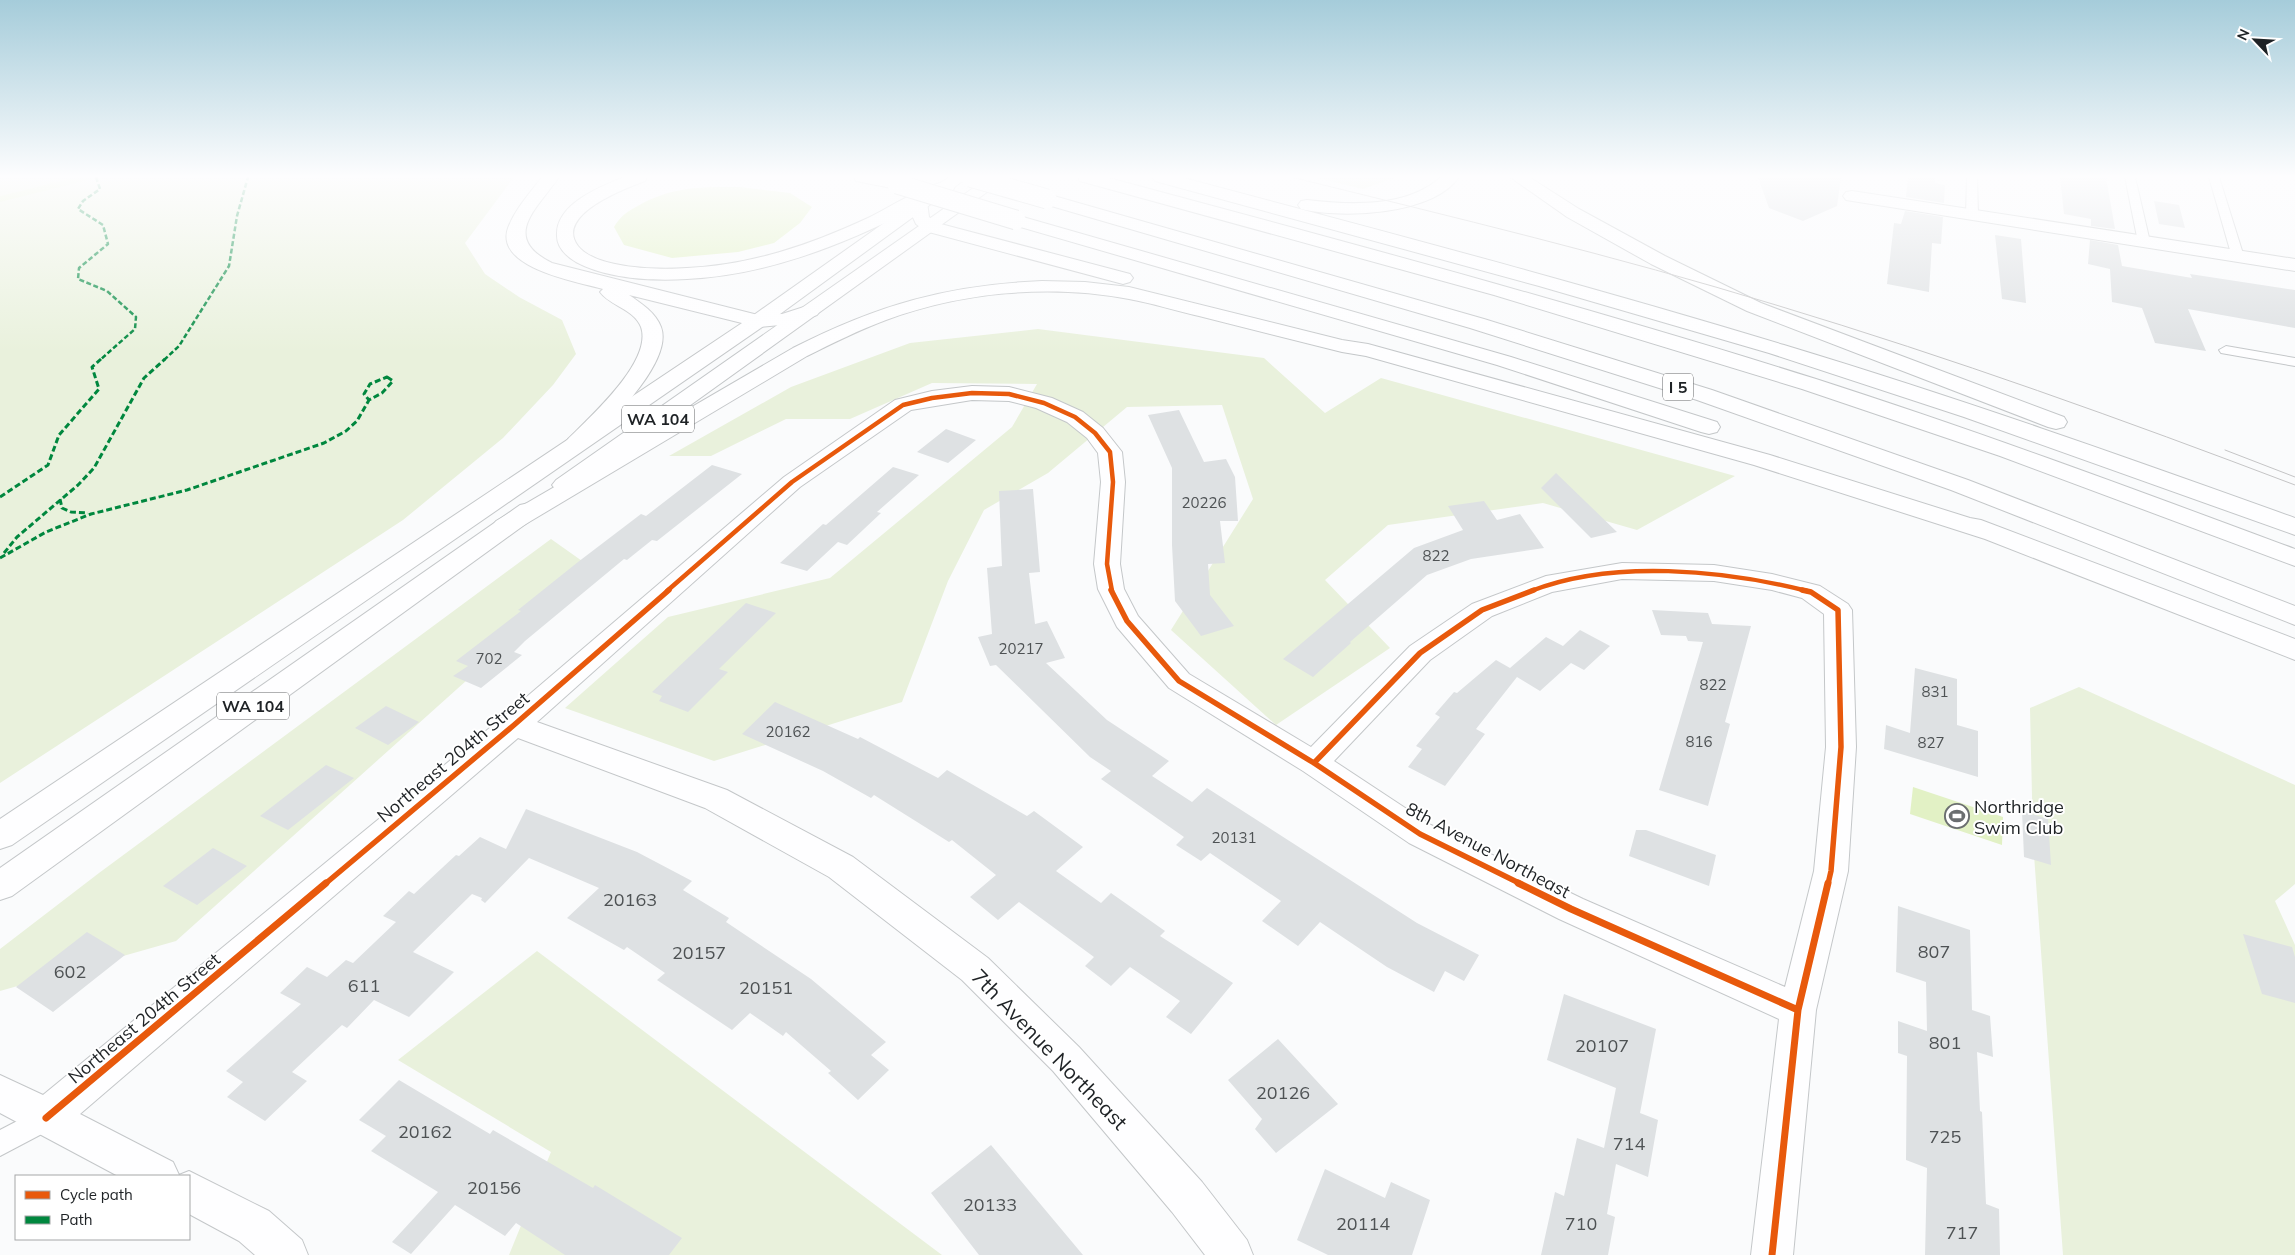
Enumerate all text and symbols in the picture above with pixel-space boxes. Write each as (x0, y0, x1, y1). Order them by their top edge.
north arrow (2230, 15, 2280, 65)
text: N (2233, 26, 2254, 43)
road number: I 5 (1663, 374, 1693, 401)
road number: WA 104 (622, 406, 694, 432)
house number: 20226 (1181, 493, 1227, 512)
house number: 822 (1422, 546, 1450, 565)
house number: 20217 (998, 639, 1044, 658)
house number: 702 (475, 649, 503, 668)
house number: 822 (1699, 675, 1727, 694)
house number: 831 (1921, 682, 1949, 701)
street label: Northeast 204th Street (372, 687, 534, 827)
road number: WA 104 (217, 692, 289, 719)
house number: 20162 (765, 722, 811, 741)
house number: 816 (1685, 732, 1713, 751)
house number: 827 (1917, 733, 1945, 752)
place label: Northridge Swim Club (1974, 795, 2064, 839)
street label: 8th Avenue Northeast (1402, 797, 1574, 903)
sports icon: Northridge Swim Club (1944, 803, 1970, 829)
house number: 20131 (1211, 828, 1257, 847)
house number: 20163 (603, 888, 657, 911)
house number: 807 (1918, 940, 1950, 963)
house number: 20157 (672, 941, 726, 964)
street label: Northeast 204th Street (63, 948, 225, 1088)
house number: 602 (54, 960, 86, 983)
street label: 7th Avenue Northeast (966, 963, 1134, 1135)
house number: 611 (348, 974, 380, 997)
house number: 20151 (739, 976, 793, 999)
house number: 801 (1929, 1031, 1961, 1054)
house number: 20107 (1575, 1034, 1629, 1057)
house number: 20126 (1256, 1081, 1310, 1104)
house number: 20162 (398, 1120, 452, 1143)
house number: 725 (1929, 1125, 1961, 1148)
house number: 714 (1613, 1132, 1645, 1155)
legend (15, 1175, 190, 1240)
house number: 20156 (467, 1176, 521, 1199)
text: Cycle path (60, 1185, 133, 1204)
house number: 20133 (963, 1193, 1017, 1216)
text: Path (60, 1210, 92, 1229)
house number: 20114 (1336, 1212, 1390, 1235)
house number: 710 (1565, 1212, 1597, 1235)
house number: 717 (1946, 1221, 1978, 1244)

